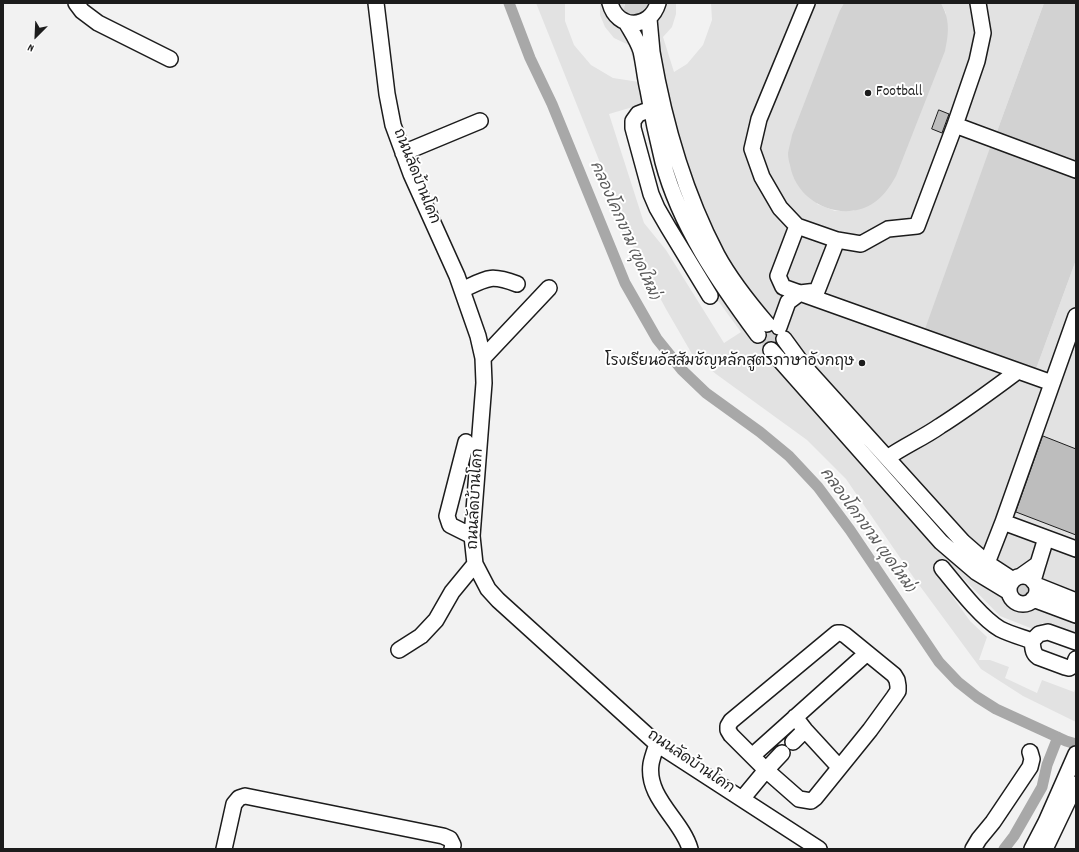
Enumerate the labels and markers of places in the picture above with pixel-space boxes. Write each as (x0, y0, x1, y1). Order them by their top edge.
place label: Football (876, 84, 922, 102)
marker: Football (863, 88, 873, 98)
place label: โรงเรียนอัสสัมชัญหลักสูตรภาษาอังกฤษ (605, 354, 854, 372)
marker: โรงเรียนอัสสัมชัญหลักสูตรภาษาอังกฤษ (857, 358, 867, 368)

